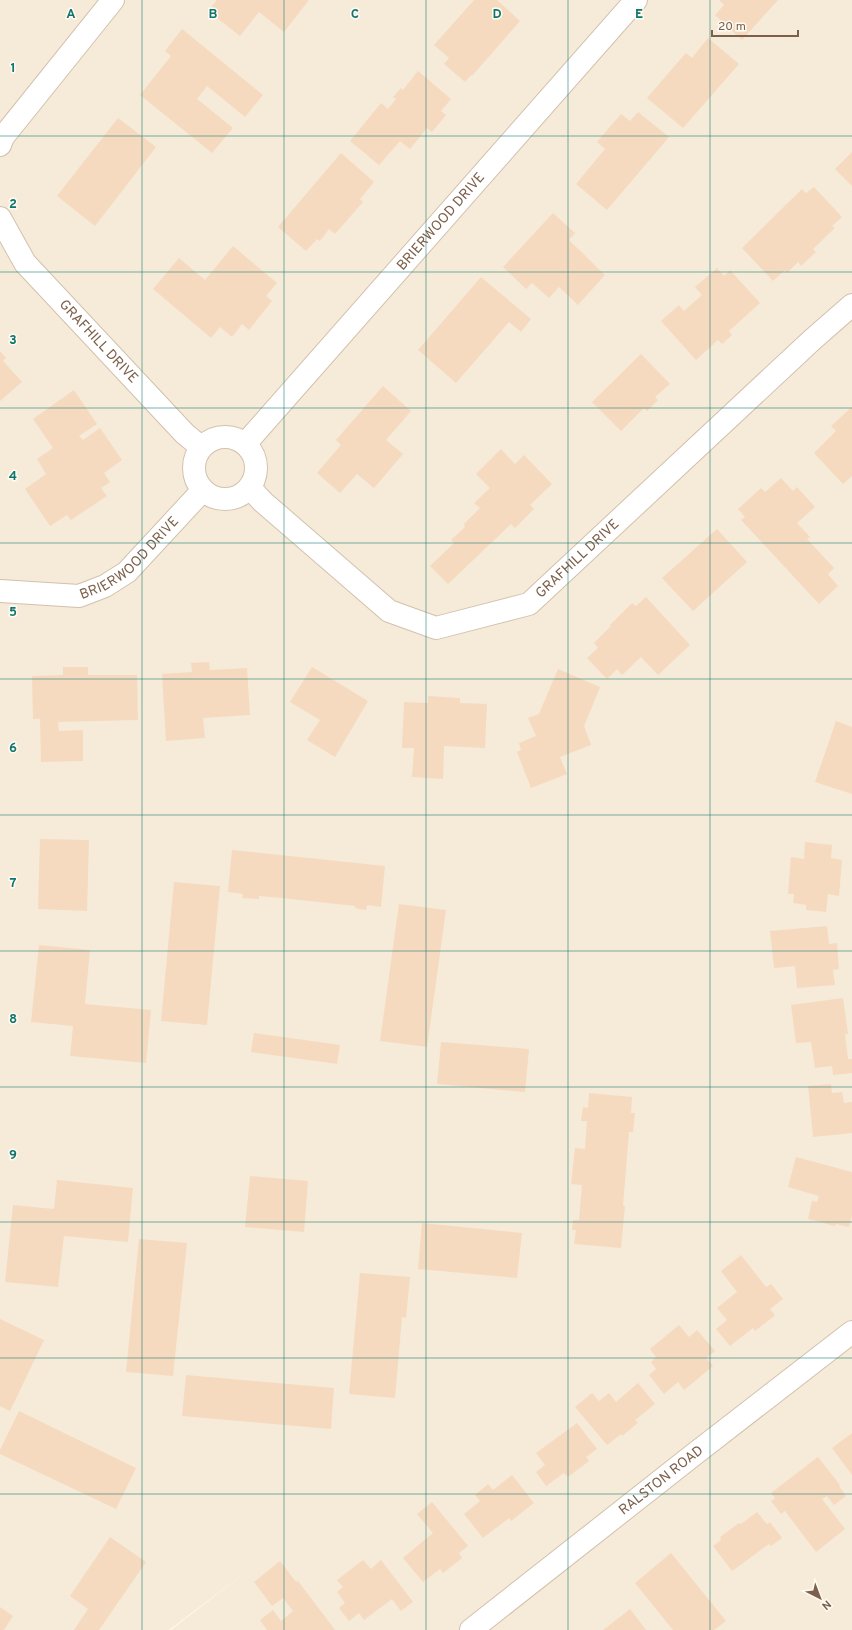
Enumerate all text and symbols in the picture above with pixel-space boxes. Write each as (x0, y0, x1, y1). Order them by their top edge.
text: A (66, 7, 76, 23)
text: B (209, 7, 218, 23)
text: C (351, 7, 359, 23)
text: D (492, 7, 502, 23)
text: E (635, 7, 643, 23)
scale bar (712, 12, 798, 38)
text: 20 m (718, 19, 746, 35)
text: 1 (10, 61, 16, 77)
street label: BRIERWOOD DRIVE (393, 169, 489, 274)
text: 2 (9, 197, 17, 213)
street label: GRAFHILL DRIVE (55, 296, 142, 387)
text: 3 (9, 333, 17, 349)
text: 4 (9, 469, 17, 485)
street label: BRIERWOOD DRIVE (77, 513, 182, 603)
street label: GRAFHILL DRIVE (532, 516, 623, 602)
text: 5 (9, 605, 17, 621)
text: 6 (9, 741, 17, 757)
text: 7 (10, 876, 17, 892)
text: 8 (9, 1012, 17, 1028)
text: 9 (9, 1148, 17, 1164)
street label: RALSTON ROAD (616, 1442, 707, 1519)
north arrow (800, 1578, 840, 1618)
text: N (818, 1597, 834, 1613)

